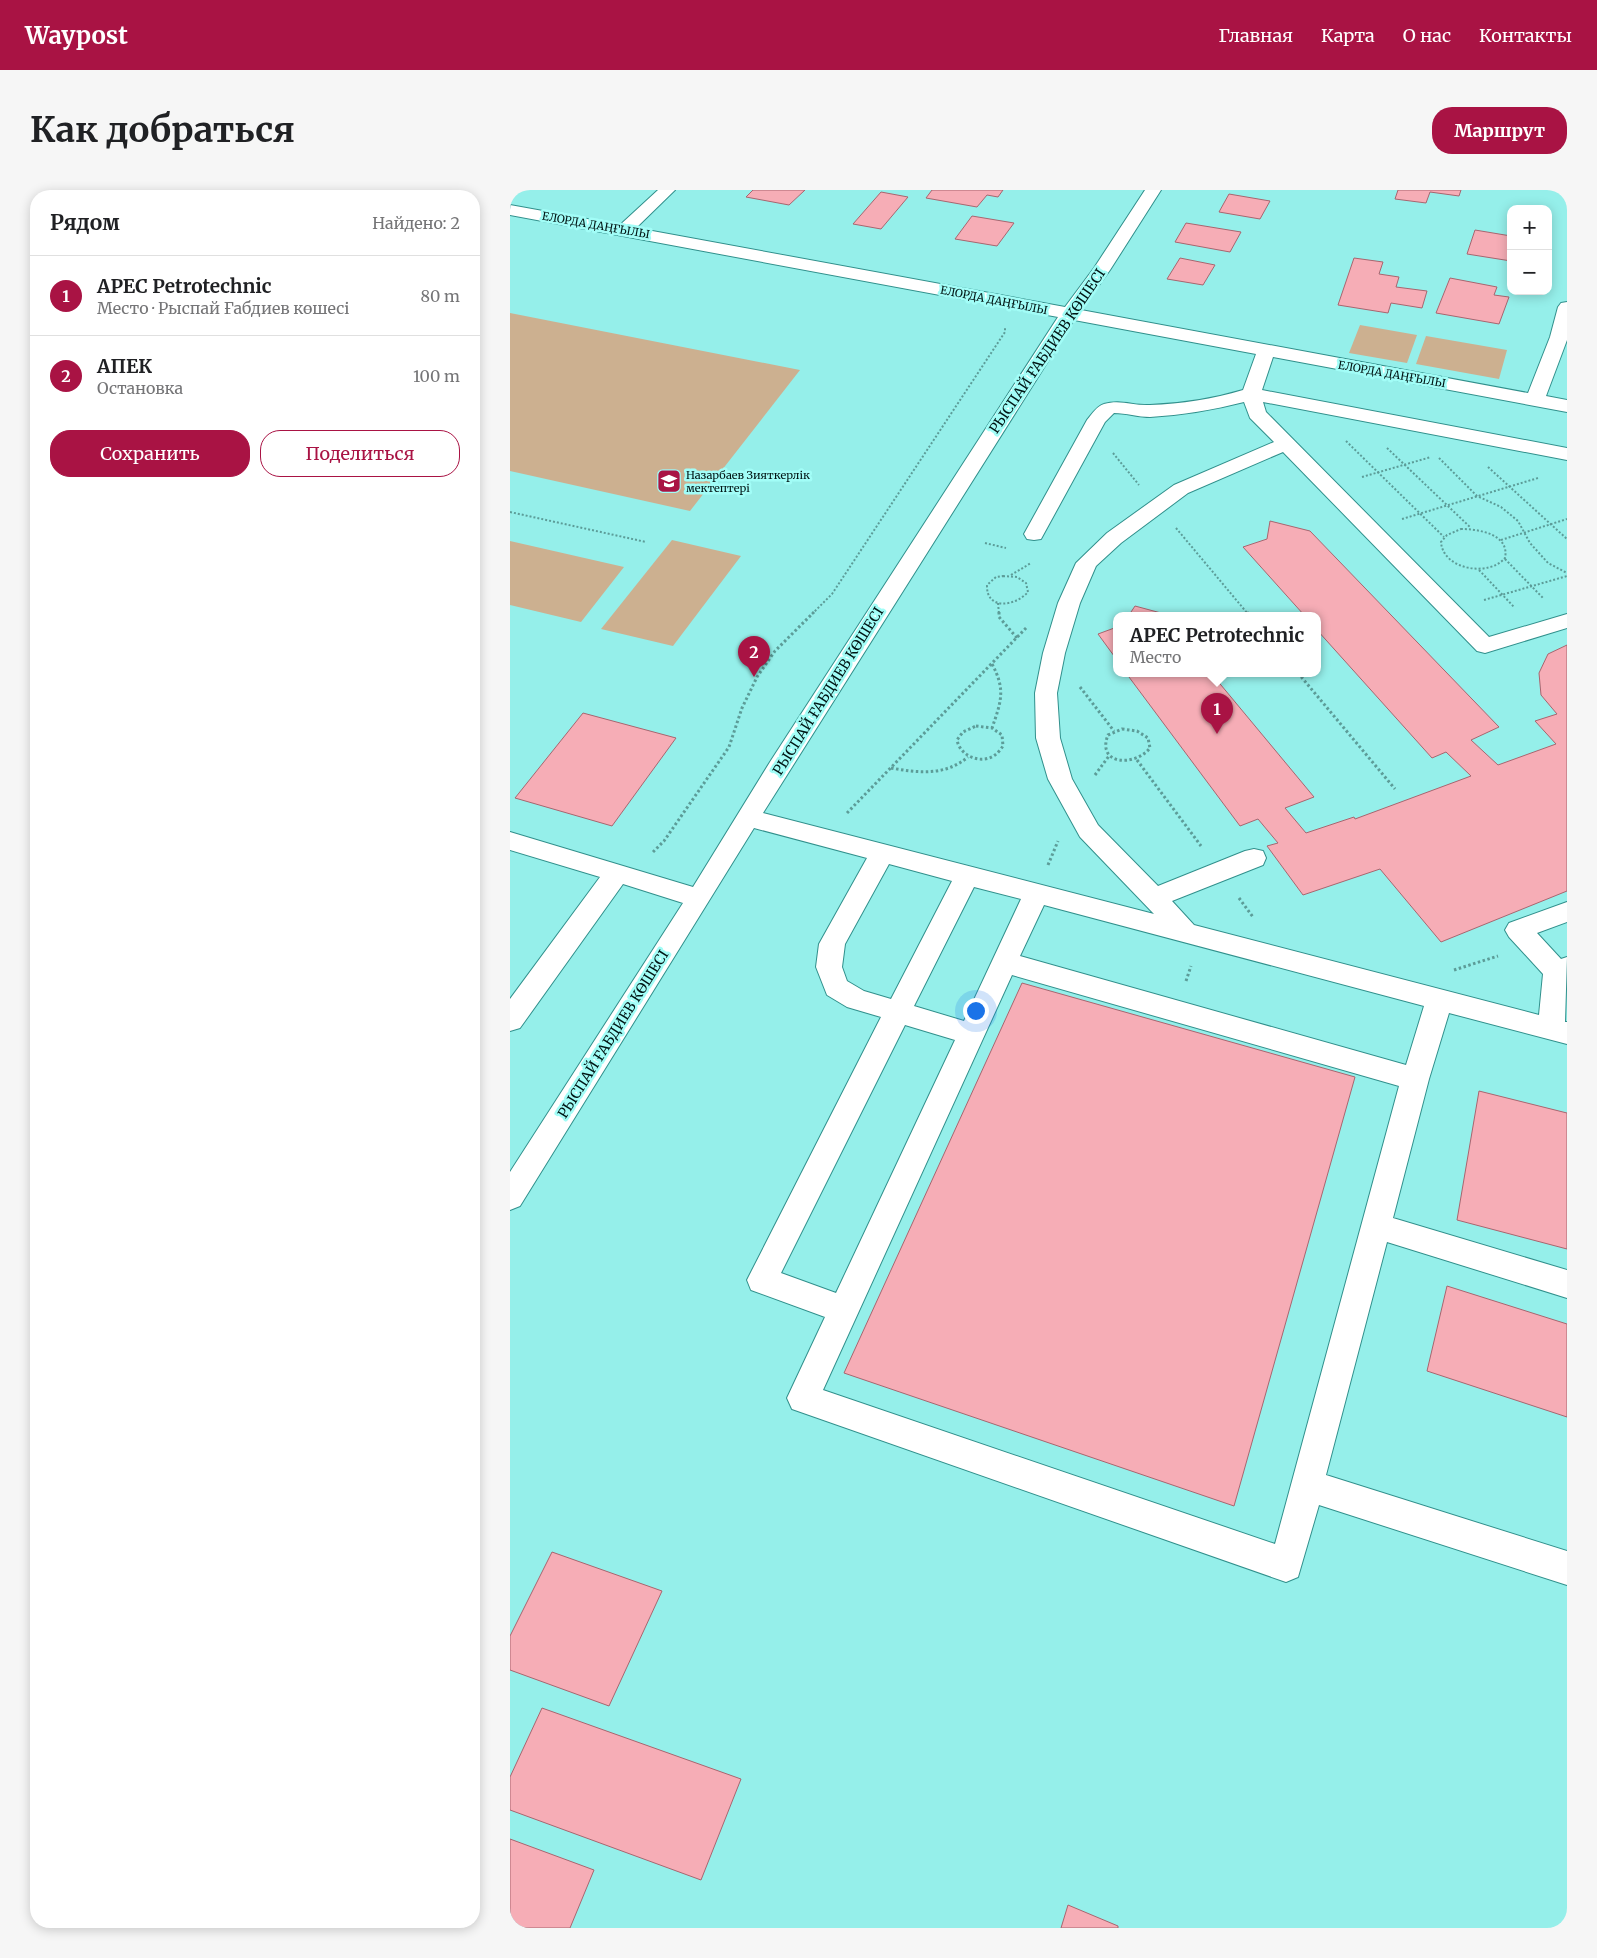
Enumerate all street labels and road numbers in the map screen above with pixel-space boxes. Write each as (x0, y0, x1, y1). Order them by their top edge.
street label: ЕЛОРДА ДАҢҒЫЛЫ (541, 209, 651, 241)
street label: РЫСПАЙ ҒАБДИЕВ КӨШЕСІ (985, 265, 1109, 437)
street label: ЕЛОРДА ДАҢҒЫЛЫ (939, 283, 1049, 317)
street label: ЕЛОРДА ДАҢҒЫЛЫ (1337, 358, 1447, 390)
street label: РЫСПАЙ ҒАБДИЕВ КӨШЕСІ (769, 604, 887, 778)
street label: РЫСПАЙ ҒАБДИЕВ КӨШЕСІ (554, 947, 672, 1121)

